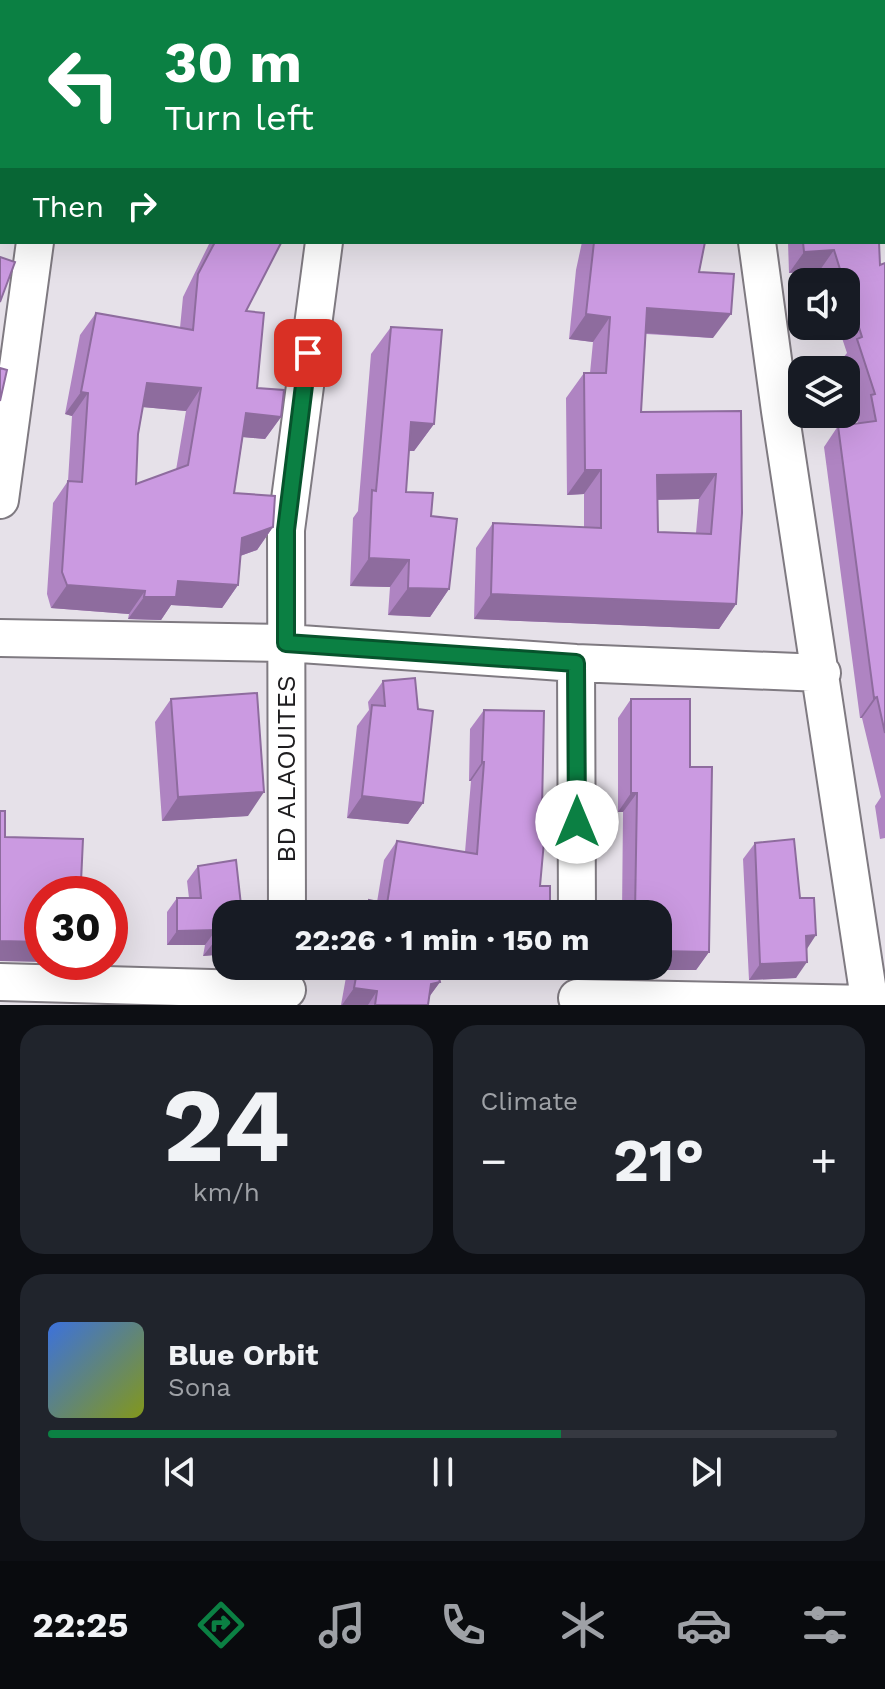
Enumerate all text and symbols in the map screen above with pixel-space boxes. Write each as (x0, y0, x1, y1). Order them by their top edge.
text: 30 m (164, 30, 302, 96)
icon: left (32, 32, 136, 136)
text: Turn left (164, 97, 314, 139)
icon: right (120, 184, 164, 228)
text: Then (32, 189, 104, 224)
map controls (788, 268, 860, 428)
button: sound (788, 268, 860, 340)
pin (274, 319, 342, 387)
icon: arrive (286, 331, 330, 375)
button: layers (788, 356, 860, 428)
street label: BD ALAOUITES (271, 675, 301, 863)
position arrow (535, 780, 619, 864)
speed limit sign: 30 (24, 876, 128, 980)
text: 22:26 · 1 min · 150 m (294, 922, 590, 957)
text: 24 (162, 1064, 290, 1186)
text: Climate (481, 1086, 578, 1116)
text: 21° (613, 1125, 704, 1196)
text: − (481, 1135, 507, 1187)
text: + (810, 1135, 837, 1187)
text: km/h (193, 1177, 260, 1207)
text: Blue Orbit (168, 1337, 318, 1372)
text: Sona (168, 1372, 231, 1402)
icon: previous (158, 1450, 202, 1494)
icon: pause (421, 1450, 465, 1494)
icon: next (684, 1450, 728, 1494)
icon: directions (193, 1597, 249, 1653)
icon: music (314, 1597, 370, 1653)
icon: phone (435, 1597, 491, 1653)
icon: climate (555, 1597, 611, 1653)
icon: car (676, 1597, 732, 1653)
icon: filters (797, 1597, 853, 1653)
text: 22:25 (32, 1604, 129, 1646)

